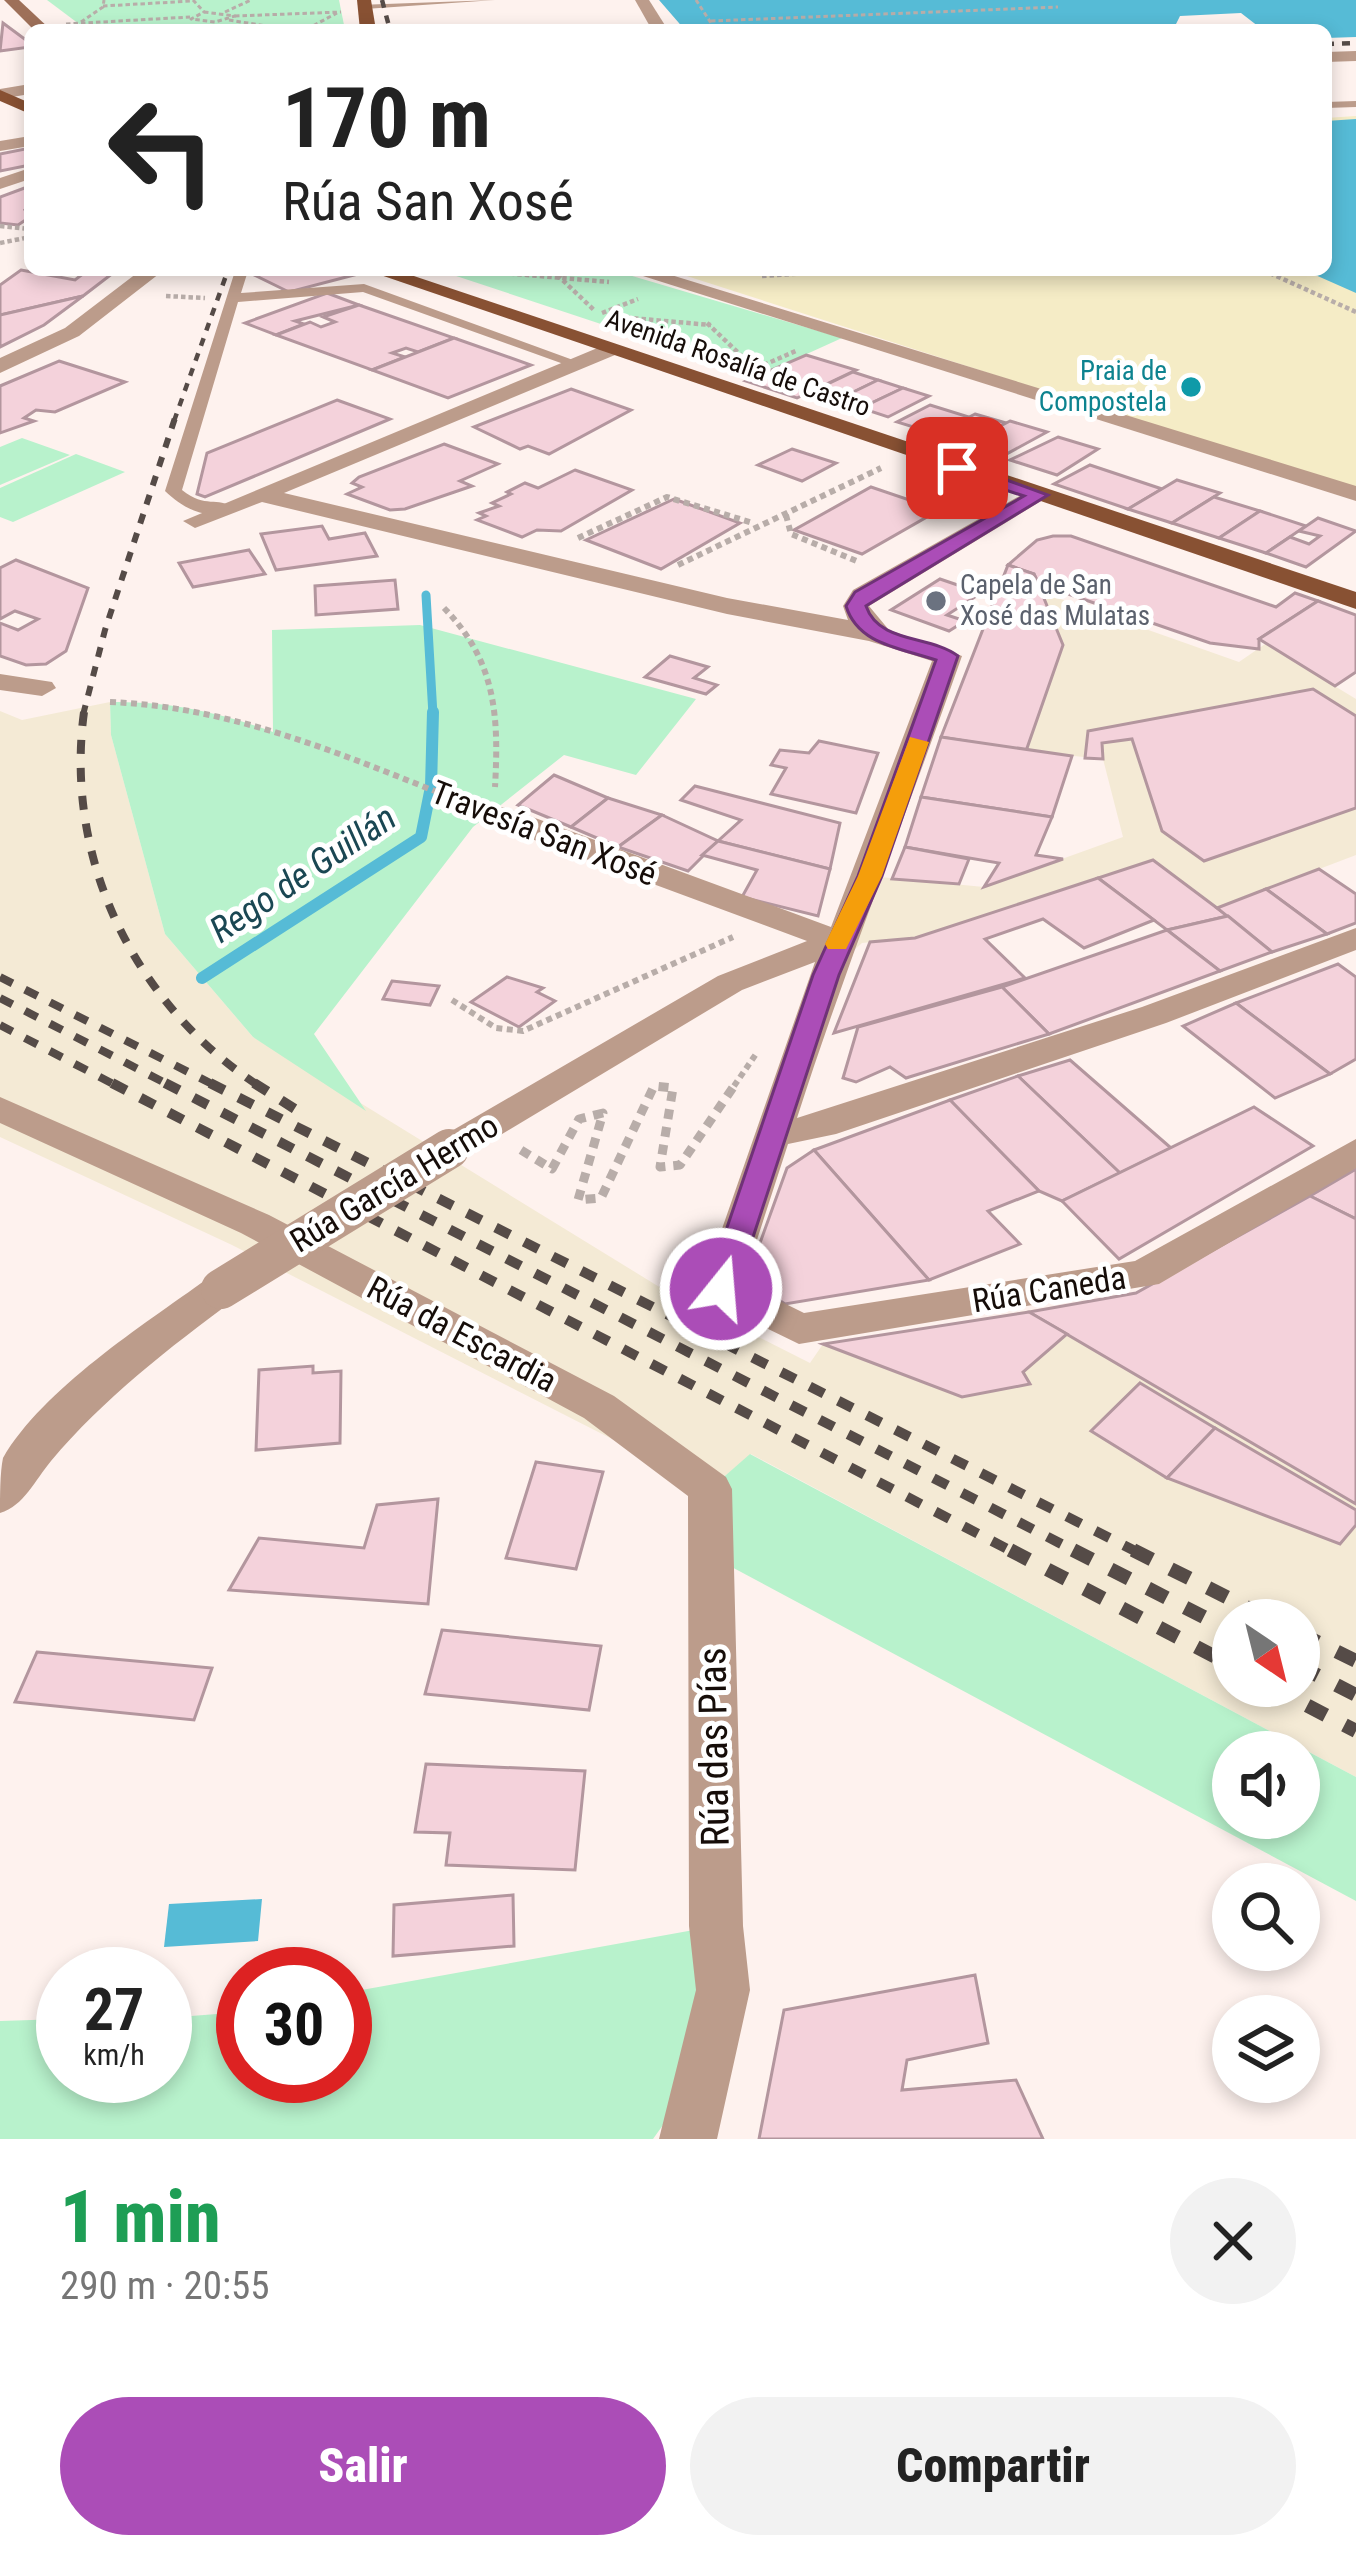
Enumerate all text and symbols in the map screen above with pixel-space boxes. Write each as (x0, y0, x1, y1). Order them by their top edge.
text: 170 m (282, 69, 491, 168)
icon: left (84, 72, 240, 228)
text: Rúa San Xosé (282, 170, 574, 233)
street label: Avenida Rosalía de Castro (601, 303, 875, 423)
place label: Praia de Compostela (1039, 355, 1167, 418)
marker: Praia de Compostela (1178, 374, 1204, 400)
pin (906, 417, 1008, 519)
icon: arrive (924, 435, 990, 501)
place label: Capela de San Xosé das Mulatas (960, 569, 1150, 632)
marker: Capela de San Xosé das Mulatas (923, 588, 949, 614)
street label: Travesía San Xosé (426, 772, 662, 894)
water label: Rego de Guillán (202, 796, 404, 952)
street label: Rúa García Hermo (283, 1106, 505, 1260)
position arrow (658, 1226, 784, 1352)
street label: Rúa Caneda (969, 1258, 1129, 1320)
street label: Rúa da Escardia (361, 1268, 563, 1400)
north arrow (1212, 1599, 1320, 1707)
map controls (1212, 1599, 1320, 2103)
street label: Rúa das Pías (689, 1647, 739, 1847)
button: sound (1212, 1731, 1320, 1839)
button: search (1212, 1863, 1320, 1971)
speed limit sign: 30 (216, 1947, 372, 2103)
text: 27 (84, 1974, 144, 2045)
button: layers (1212, 1995, 1320, 2103)
text: km/h (83, 2037, 145, 2072)
text: 1 min (60, 2175, 221, 2260)
button: close (1170, 2178, 1296, 2304)
text: 290 m · 20:55 (60, 2263, 270, 2309)
button: Salir (60, 2397, 666, 2535)
button: Compartir (690, 2397, 1296, 2535)

